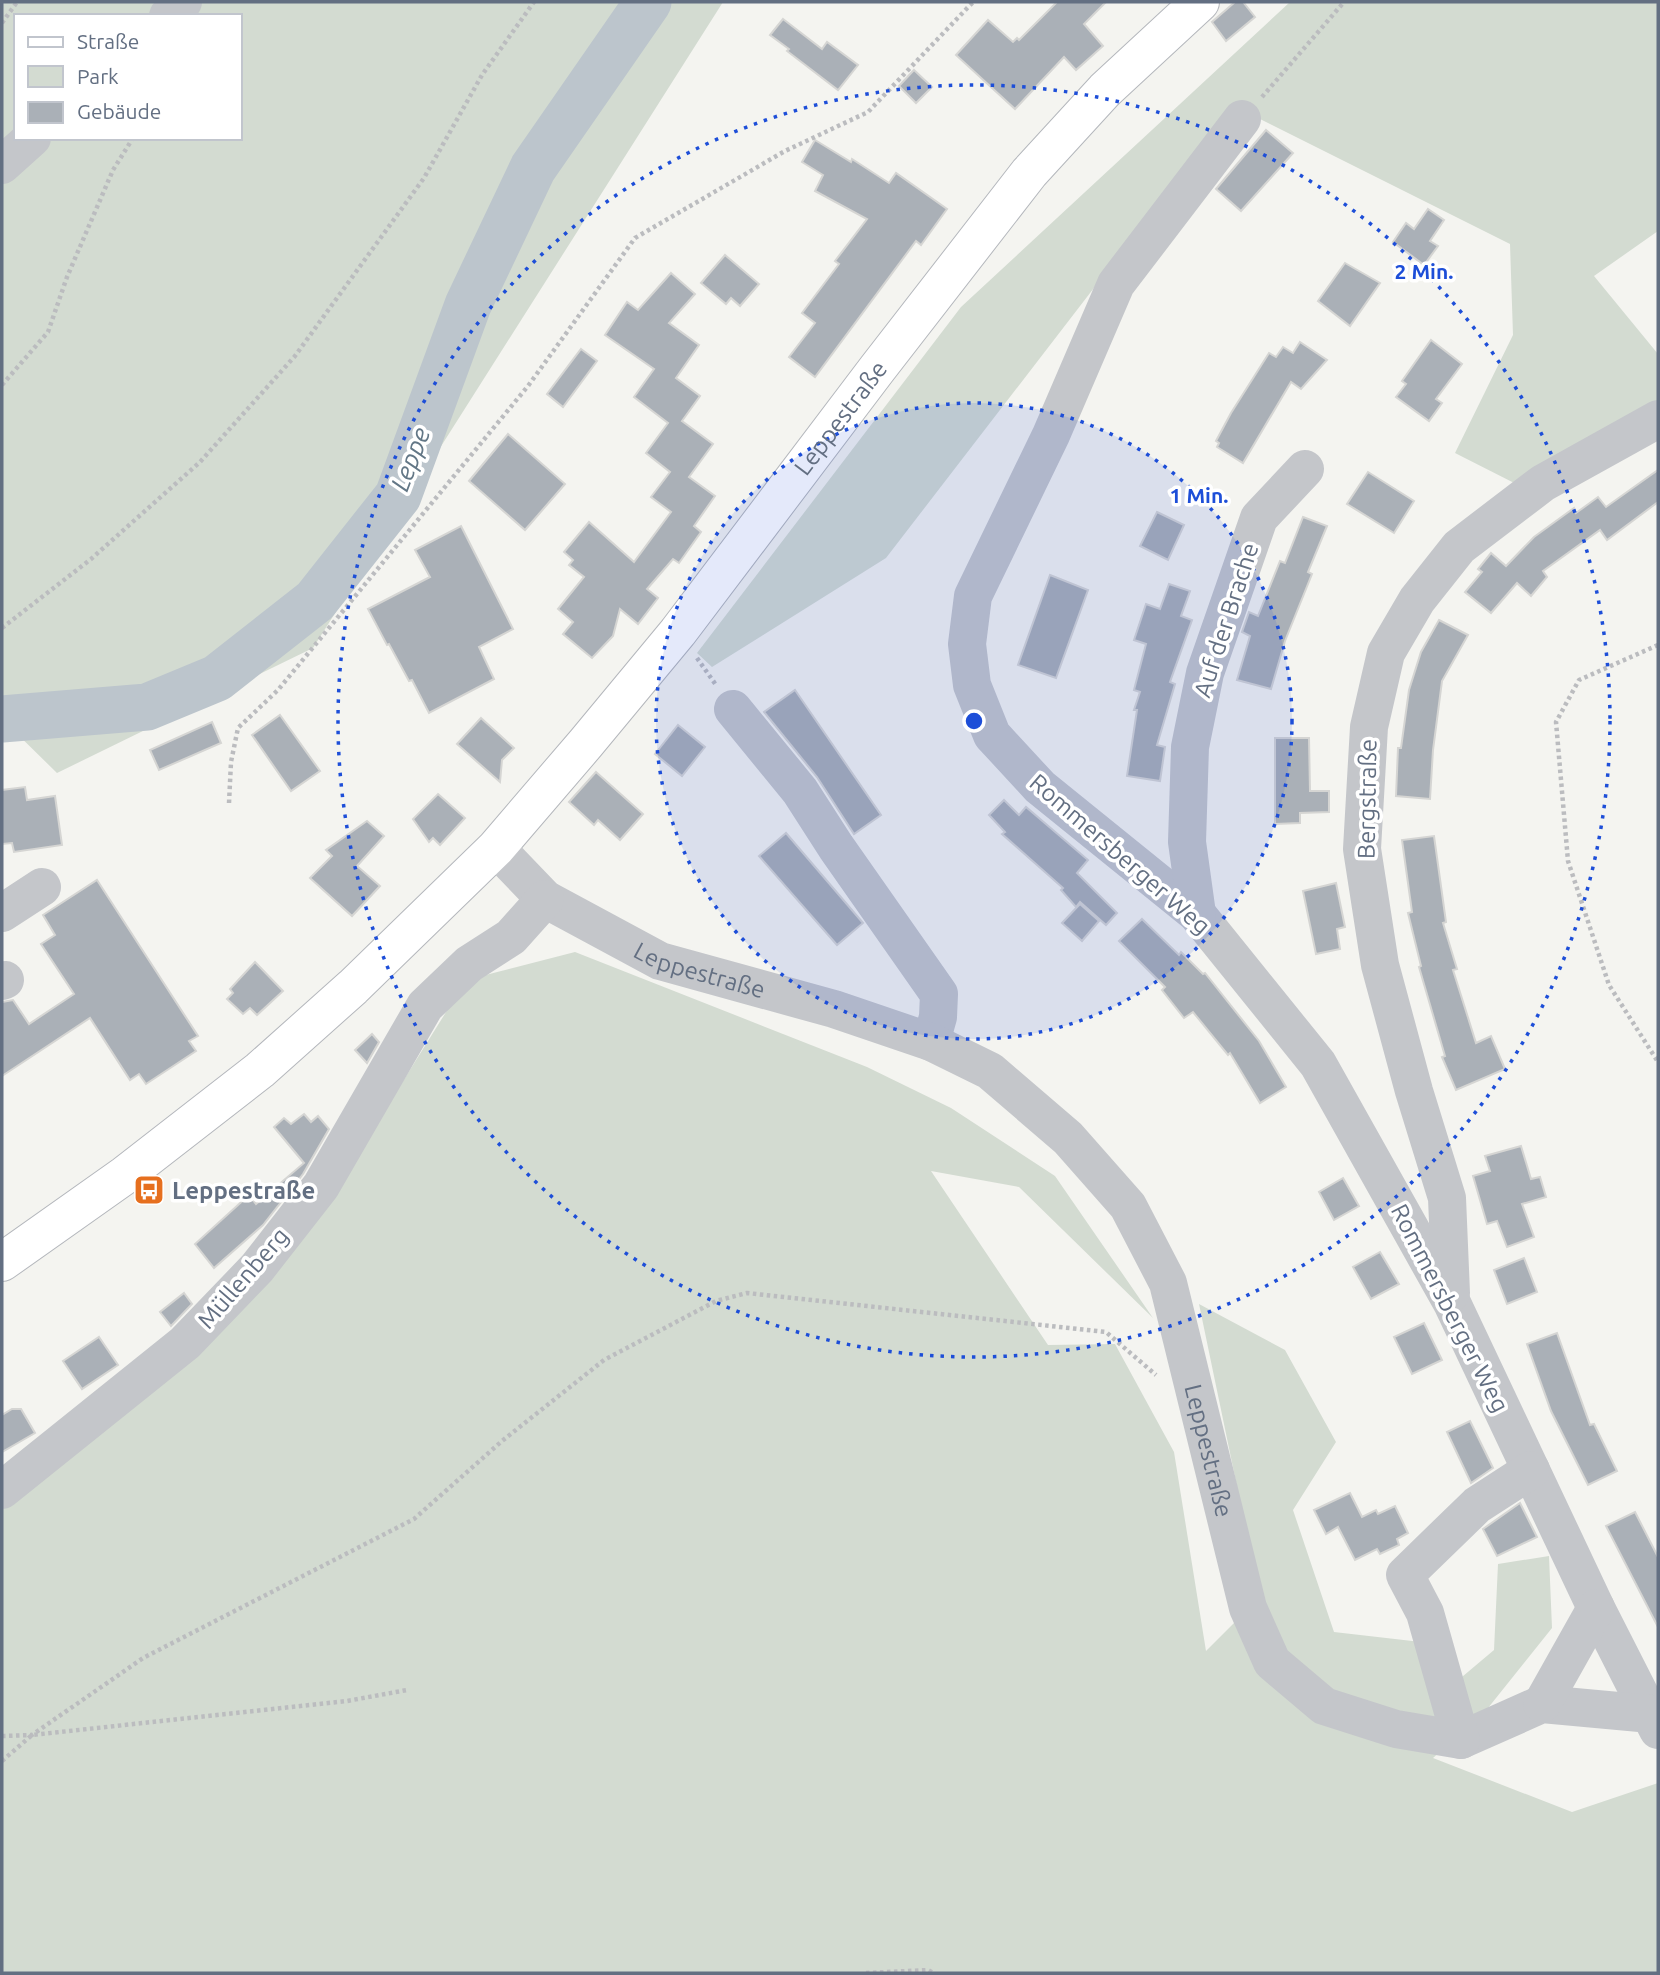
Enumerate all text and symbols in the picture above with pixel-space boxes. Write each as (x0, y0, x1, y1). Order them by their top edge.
legend (14, 14, 242, 140)
text: Straße (77, 29, 139, 53)
text: Park (77, 64, 119, 88)
text: Gebäude (77, 99, 161, 123)
text: 2 Min. (1395, 259, 1453, 283)
street label: Leppestraße (788, 355, 892, 480)
water label: Leppe (385, 423, 435, 495)
text: 1 Min. (1170, 483, 1228, 507)
street label: Auf der Brache (1188, 539, 1264, 701)
centre of rings (962, 709, 986, 733)
street label: Bergstraße (1352, 739, 1382, 859)
street label: Rommersberger Weg (1024, 768, 1216, 940)
street label: Leppestraße (630, 936, 768, 1003)
bus stop icon: Leppestraße (132, 1173, 166, 1207)
place label: Leppestraße (172, 1177, 315, 1204)
street label: Rommersberger Weg (1386, 1199, 1514, 1417)
street label: Müllenberg (192, 1222, 294, 1334)
street label: Leppestraße (1180, 1381, 1239, 1520)

